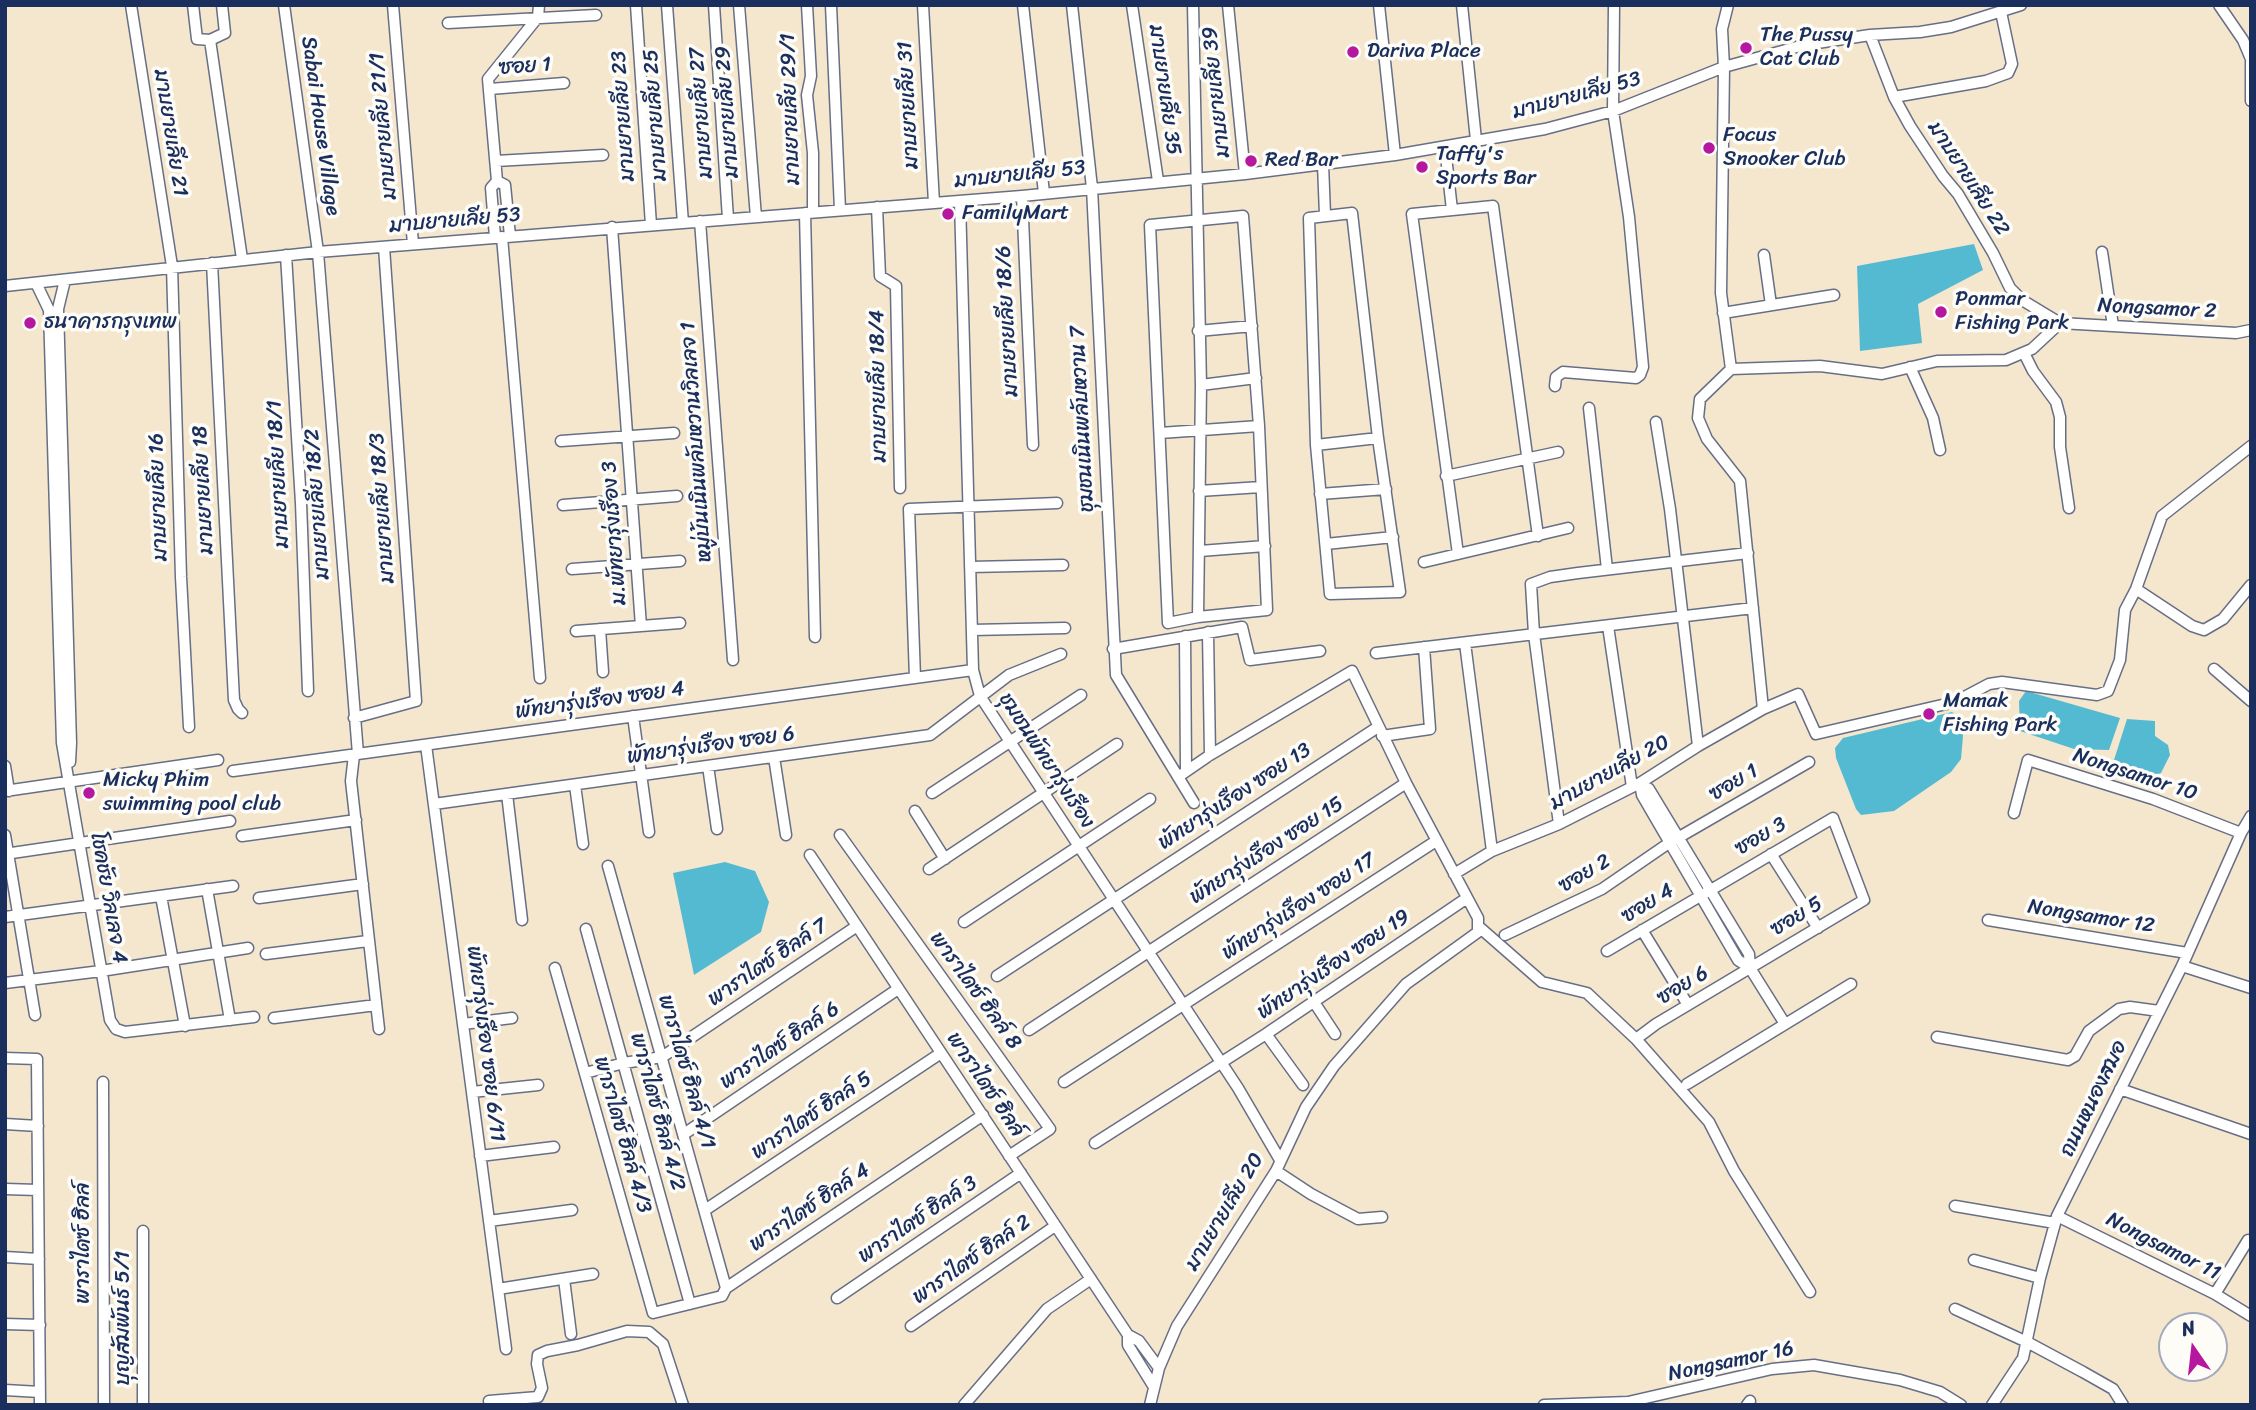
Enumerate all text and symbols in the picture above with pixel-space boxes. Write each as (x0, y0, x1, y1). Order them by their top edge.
street label: มาบยายเลีย 35 (1142, 23, 1186, 157)
place label: The Pussy Cat Club (1760, 23, 1853, 73)
street label: มาบยายเลีย 39 (1198, 25, 1236, 159)
street label: มาบยายเลีย 29/1 (776, 33, 806, 185)
street label: Sabai House Village (295, 35, 345, 217)
place label: Dariva Place (1367, 39, 1481, 65)
marker: The Pussy Cat Club (1738, 40, 1754, 56)
street label: มาบยายเลีย 31 (893, 41, 925, 169)
marker: Dariva Place (1345, 44, 1361, 60)
street label: มาบยายเลีย 29 (711, 45, 745, 179)
street label: มาบยายเลีย 27 (685, 47, 719, 179)
street label: มาบยายเลีย 25 (639, 48, 673, 182)
street label: มาบยายเลีย 23 (607, 50, 641, 182)
street label: มาบยายเลีย 21/1 (365, 51, 403, 201)
street label: ซอย 1 (498, 53, 552, 81)
street label: มาบยายเลีย 53 (1510, 67, 1644, 125)
street label: มาบยายเลีย 21 (148, 68, 192, 198)
street label: มาบยายเลีย 22 (1922, 117, 2014, 241)
place label: Focus Snooker Club (1723, 123, 1846, 173)
marker: Focus Snooker Club (1701, 140, 1717, 156)
place label: Taffy's Sports Bar (1436, 142, 1536, 192)
place label: Red Bar (1265, 148, 1337, 174)
marker: Red Bar (1243, 153, 1259, 169)
street label: มาบยายเลีย 53 (953, 156, 1087, 194)
marker: Taffy's Sports Bar (1414, 159, 1430, 175)
place label: FamilyMart (962, 201, 1069, 227)
street label: มาบยายเลีย 53 (388, 203, 522, 239)
marker: FamilyMart (940, 206, 956, 222)
street label: มาบยายเลีย 18/6 (991, 245, 1025, 397)
place label: Ponmar Fishing Park (1955, 287, 2069, 337)
street label: Nongsamor 2 (2097, 293, 2217, 325)
marker: Ponmar Fishing Park (1933, 304, 1949, 320)
place label: ธนาคารกรุงเทพ (44, 310, 177, 336)
street label: มาบยายเลีย 18/4 (865, 310, 893, 462)
marker: ธนาคารกรุงเทพ (22, 315, 38, 331)
street label: หมู่บ้นเนินพลับหวานวิลเลจ 1 (676, 321, 718, 563)
street label: ชุมชนเนินพลับหวาน 7 (1066, 325, 1100, 513)
street label: มาบยายเลีย 18/1 (263, 399, 295, 549)
street label: มาบยายเลีย 18 (188, 425, 220, 555)
street label: มาบยายเลีย 18/2 (300, 428, 336, 580)
street label: มาบยายเลีย 18/3 (365, 432, 401, 584)
street label: มาบยายเลีย 16 (144, 433, 174, 561)
street label: ม.พัทยารุ่งเรือง 3 (597, 460, 633, 606)
street label: พัทยารุ่งเรือง ซอย 4 (514, 677, 686, 725)
street label: ชุมชนพัทยารุ่งเรือง (993, 689, 1099, 833)
place label: Mamak Fishing Park (1943, 689, 2057, 739)
marker: Mamak Fishing Park (1921, 706, 1937, 722)
street label: พัทยารุ่งเรือง ซอย 6 (626, 722, 796, 770)
street label: มาบยายเลีย 20 (1546, 730, 1674, 816)
street label: พัทยารุ่งเรือง ซอย 13 (1154, 738, 1316, 856)
street label: Nongsamor 10 (2070, 743, 2200, 807)
street label: ซอย 1 (1705, 759, 1763, 807)
place label: Micky Phim swimming pool club (103, 768, 281, 818)
marker: Micky Phim swimming pool club (81, 785, 97, 801)
street label: พัทยารุ่งเรือง ซอย 15 (1185, 792, 1349, 910)
street label: ซอย 3 (1731, 812, 1791, 862)
street label: โชคชัย วิลเลจ 4 (84, 830, 132, 966)
street label: พัทยารุ่งเรือง ซอย 17 (1218, 848, 1380, 966)
street label: ซอย 2 (1555, 849, 1615, 899)
street label: ซอย 4 (1617, 879, 1679, 929)
street label: ซอย 5 (1766, 892, 1828, 942)
street label: Nongsamor 12 (2026, 895, 2156, 939)
street label: พัทยารุ่งเรือง ซอย 19 (1253, 905, 1415, 1025)
street label: พาราไดซ์ ฮิลล์ 7 (703, 914, 833, 1012)
street label: พาราไดซ์ ฮิลล์ 8 (924, 927, 1026, 1055)
street label: พัทยารุ่งเรือง ซอย 6/11 (460, 945, 510, 1143)
street label: ซอย 6 (1653, 961, 1713, 1011)
street label: พาราไดซ์ ฮิลล์ 4/1 (652, 992, 720, 1152)
street label: พาราไดซ์ ฮิลล์ 6 (715, 997, 845, 1095)
street label: พาราไดซ์ ฮิลล์ (941, 1028, 1029, 1142)
street label: พาราไดซ์ ฮิลล์ 4/2 (624, 1030, 690, 1194)
street label: ถนนหนองสมอ (2055, 1037, 2133, 1161)
street label: พาราไดซ์ ฮิลล์ 4/3 (588, 1054, 656, 1216)
street label: พาราไดซ์ ฮิลล์ 5 (747, 1067, 877, 1165)
street label: มาบยายเลีย 20 (1180, 1149, 1270, 1275)
street label: พาราไดซ์ ฮิลล์ 4 (745, 1158, 875, 1258)
street label: พาราไดซ์ ฮิลล์ 3 (854, 1171, 982, 1269)
street label: พาราไดซ์ ฮิลล์ (71, 1182, 97, 1304)
street label: Nongsamor 11 (2102, 1207, 2224, 1287)
street label: พาราไดซ์ ฮิลล์ 2 (908, 1210, 1036, 1310)
street label: บุญสัมพันธ์ 5/1 (111, 1251, 137, 1385)
text: N (2178, 1310, 2199, 1346)
north arrow (2158, 1312, 2228, 1382)
street label: Nongsamor 16 (1666, 1336, 1796, 1388)

